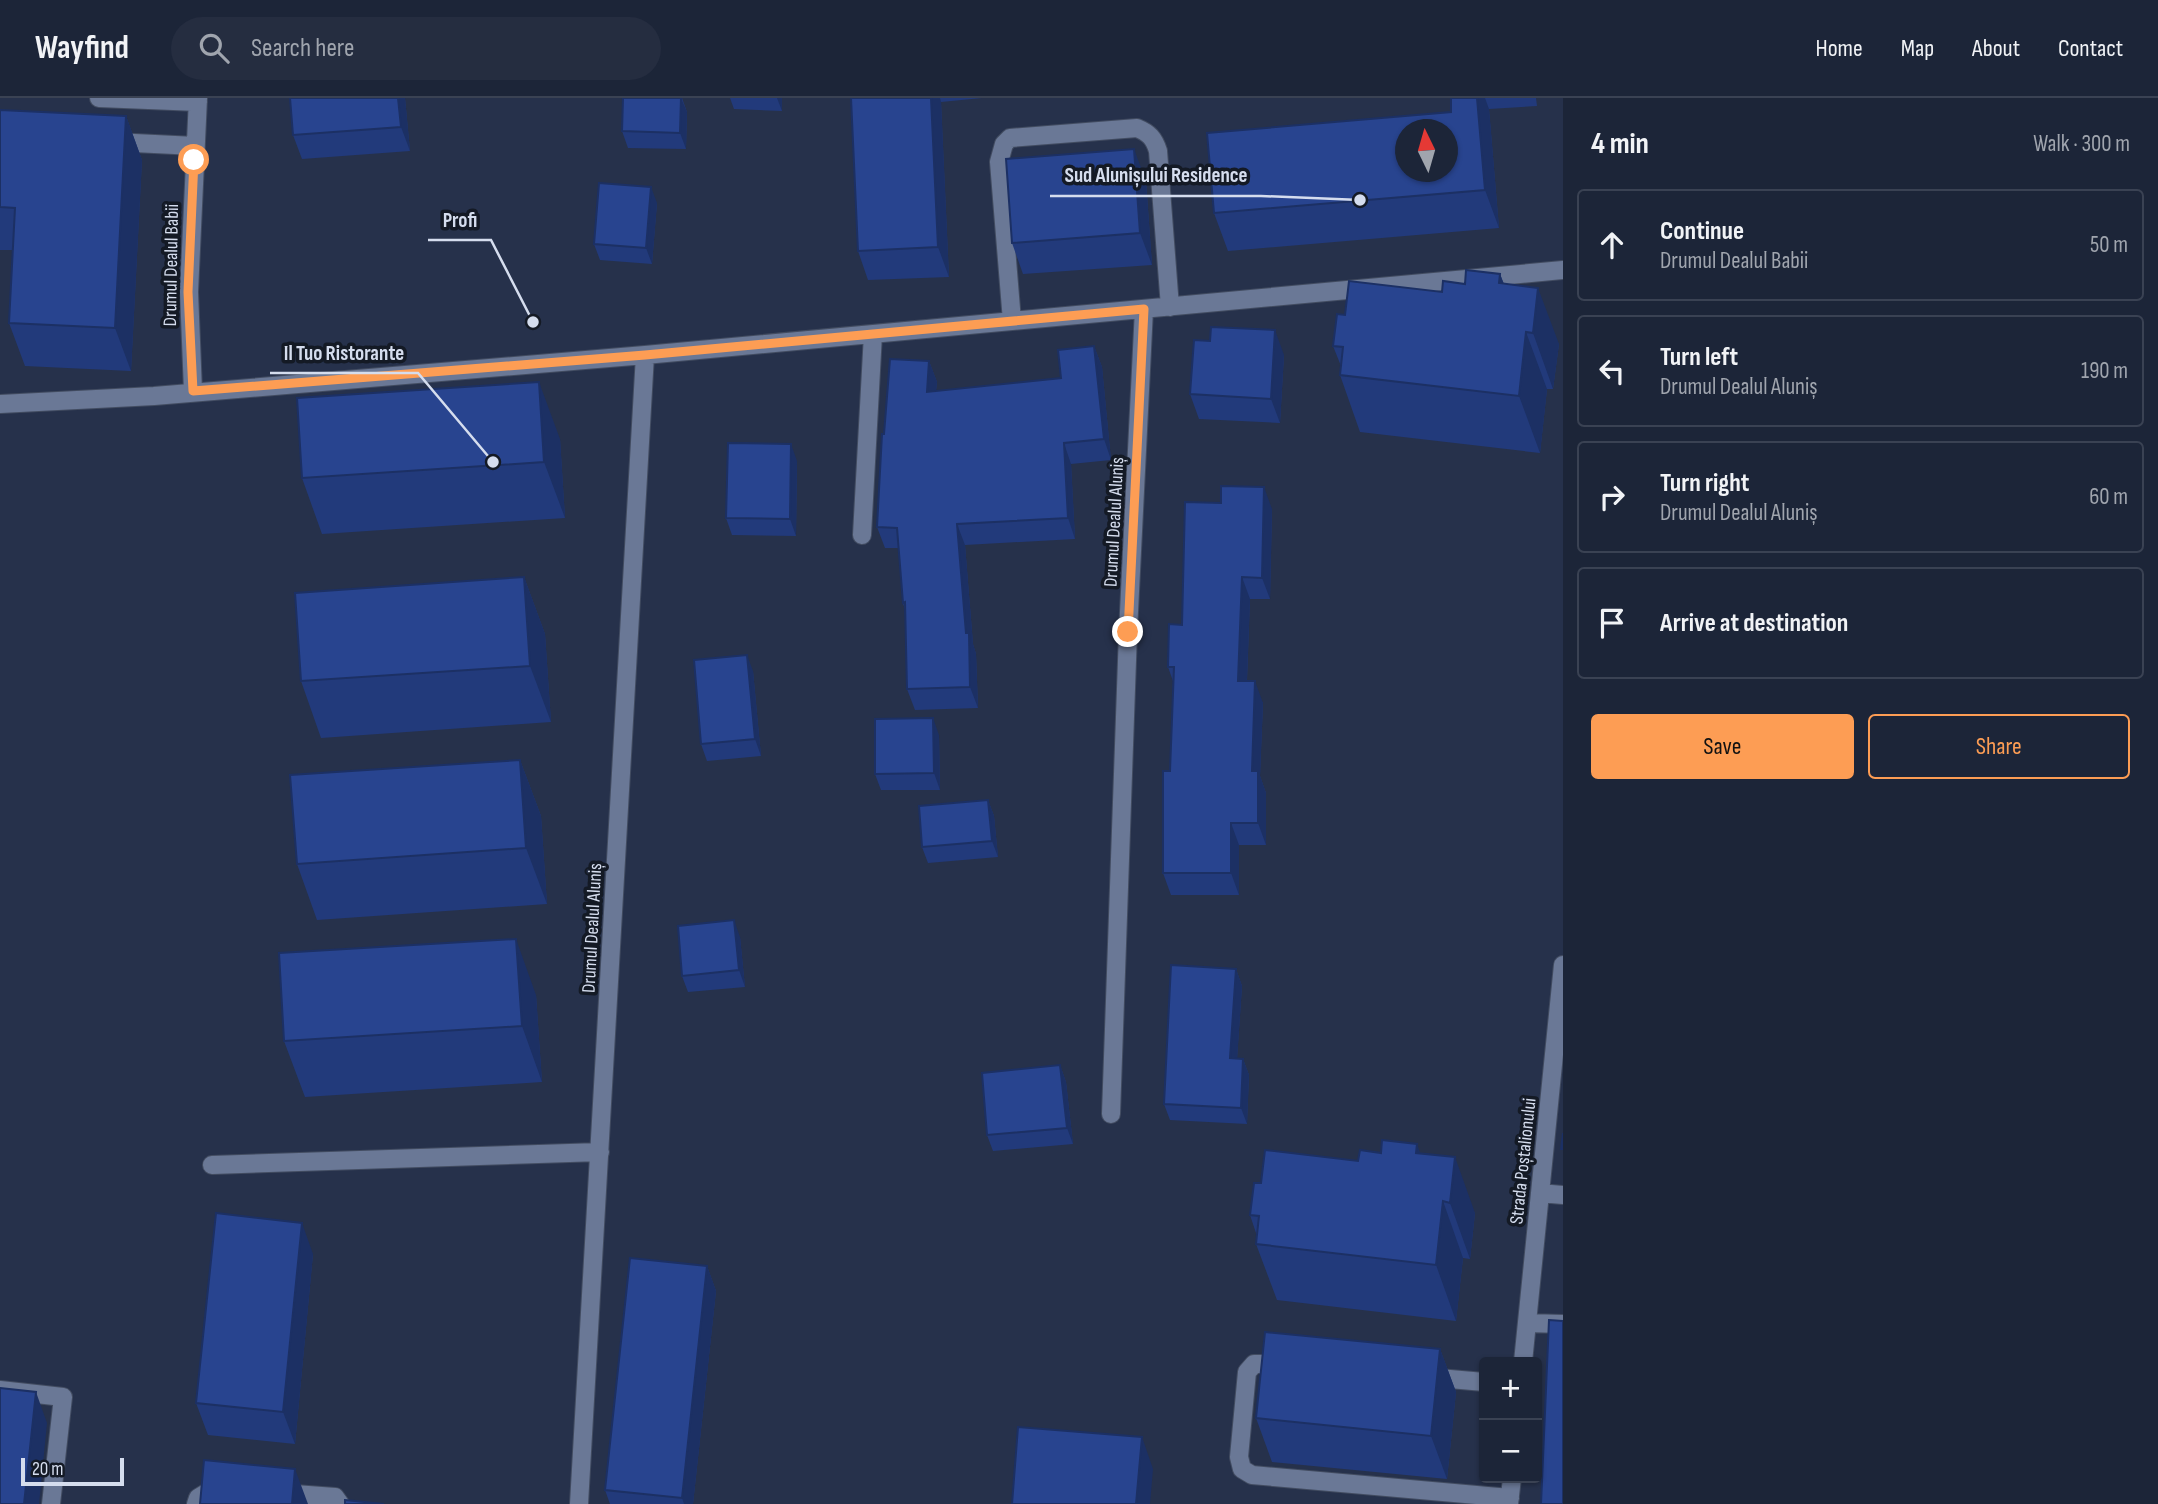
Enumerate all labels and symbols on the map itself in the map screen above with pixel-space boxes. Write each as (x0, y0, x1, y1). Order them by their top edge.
north arrow (1395, 119, 1458, 182)
route start (178, 144, 209, 175)
callout: Sud Alunișului Residence (1050, 154, 1261, 196)
text: Sud Alunișului Residence (1064, 163, 1248, 188)
callout: Profi (428, 198, 491, 240)
street label: Drumul Dealul Babii (159, 204, 184, 326)
text: Profi (443, 208, 477, 233)
callout: Il Tuo Ristorante (270, 331, 418, 373)
text: Il Tuo Ristorante (284, 341, 404, 366)
street label: Drumul Dealul Aluniș (1100, 456, 1129, 588)
route end (1112, 616, 1143, 647)
street label: Drumul Dealul Aluniș (578, 862, 607, 994)
street label: Strada Poștalionului (1505, 1097, 1542, 1225)
scale bar (21, 1455, 124, 1487)

